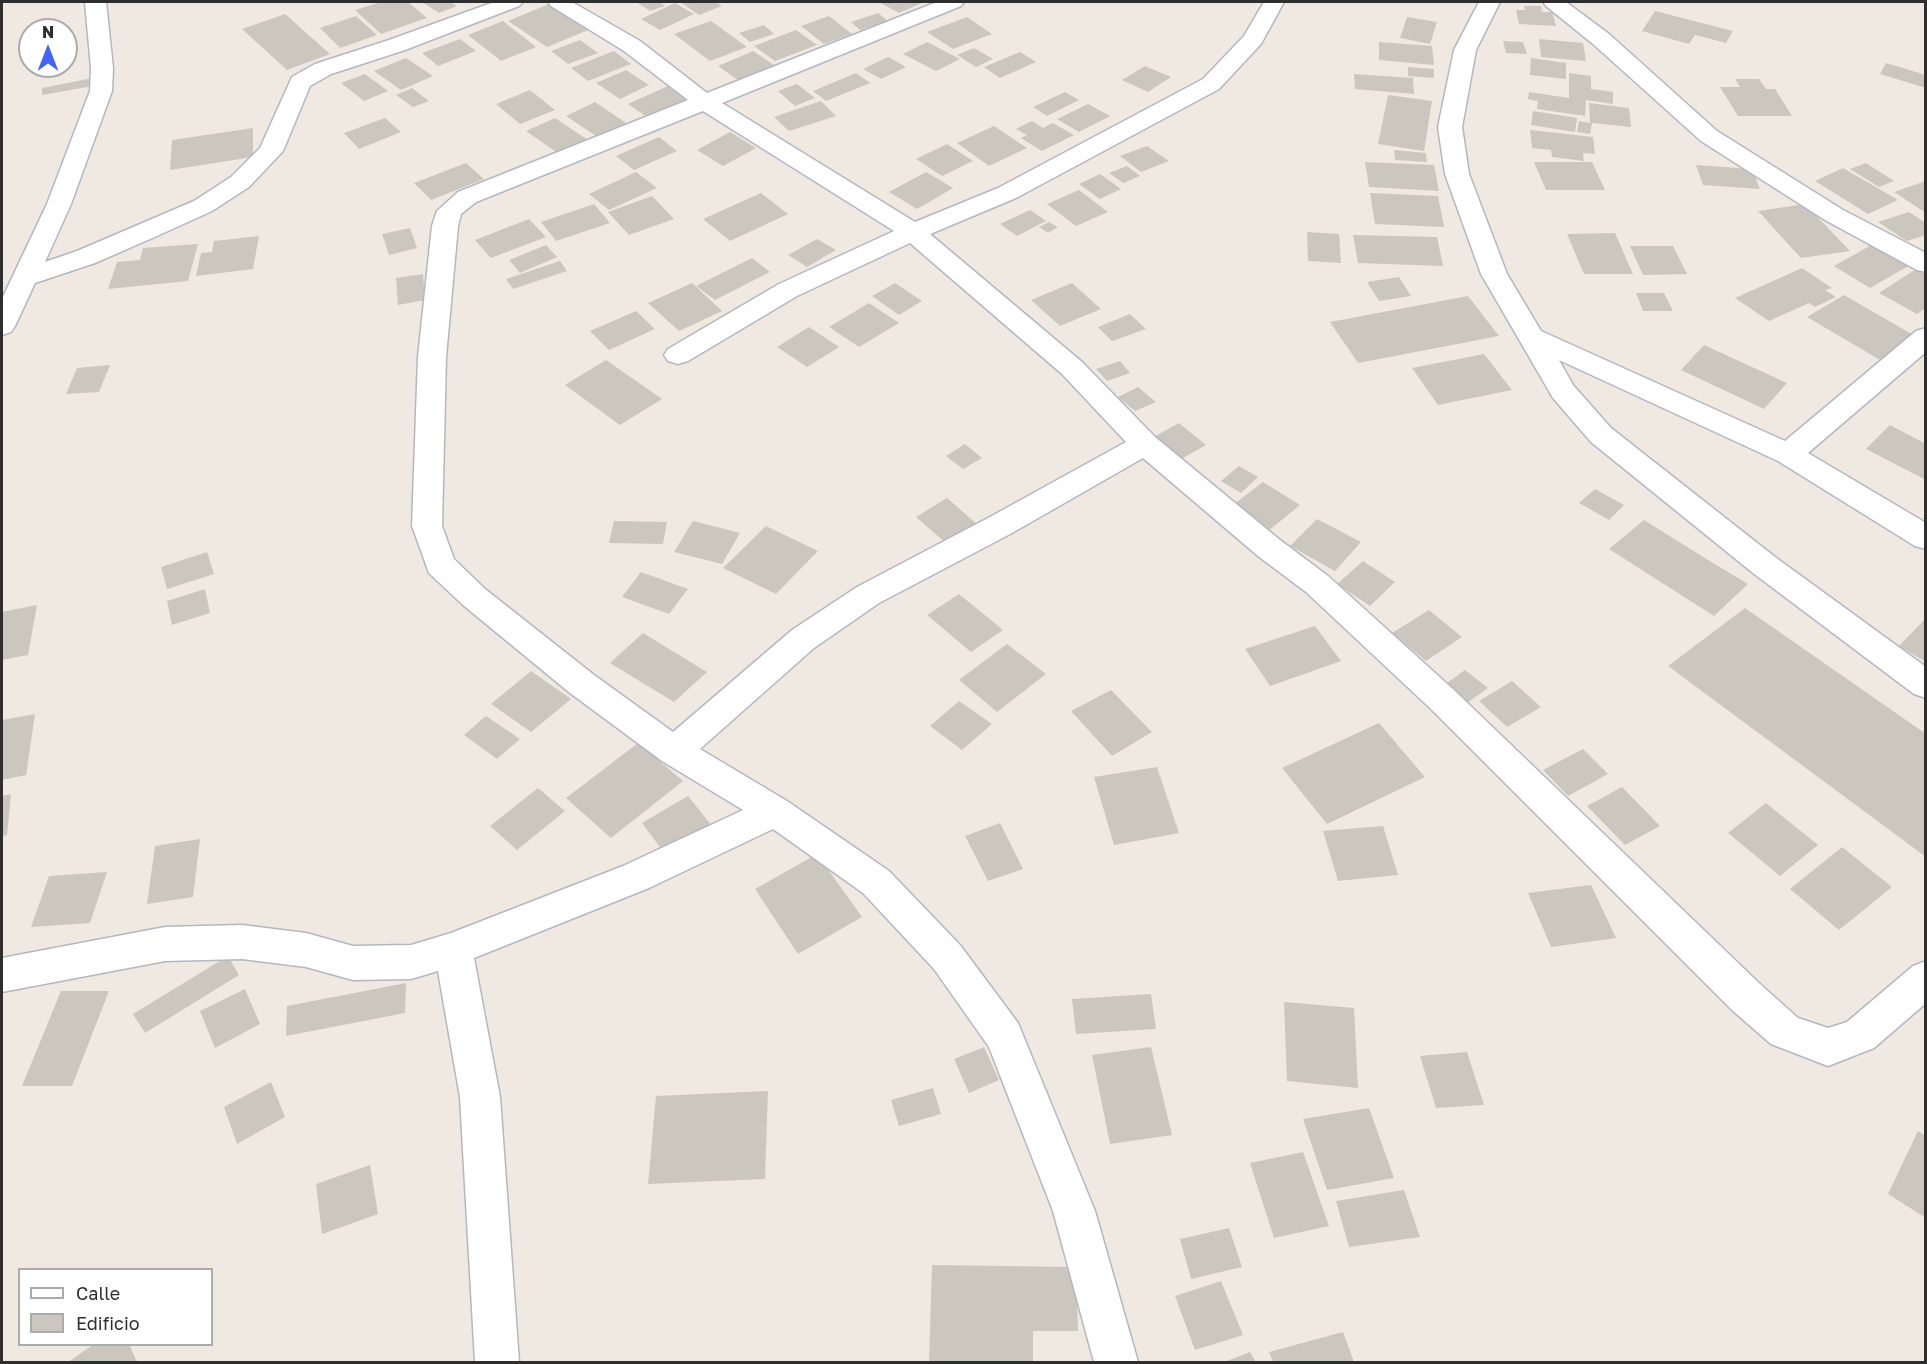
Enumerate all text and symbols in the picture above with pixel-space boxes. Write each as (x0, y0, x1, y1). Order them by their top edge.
north arrow (18, 18, 78, 78)
text: N (42, 22, 54, 42)
legend (18, 1268, 213, 1346)
text: Calle (76, 1282, 120, 1304)
text: Edificio (76, 1312, 140, 1334)

